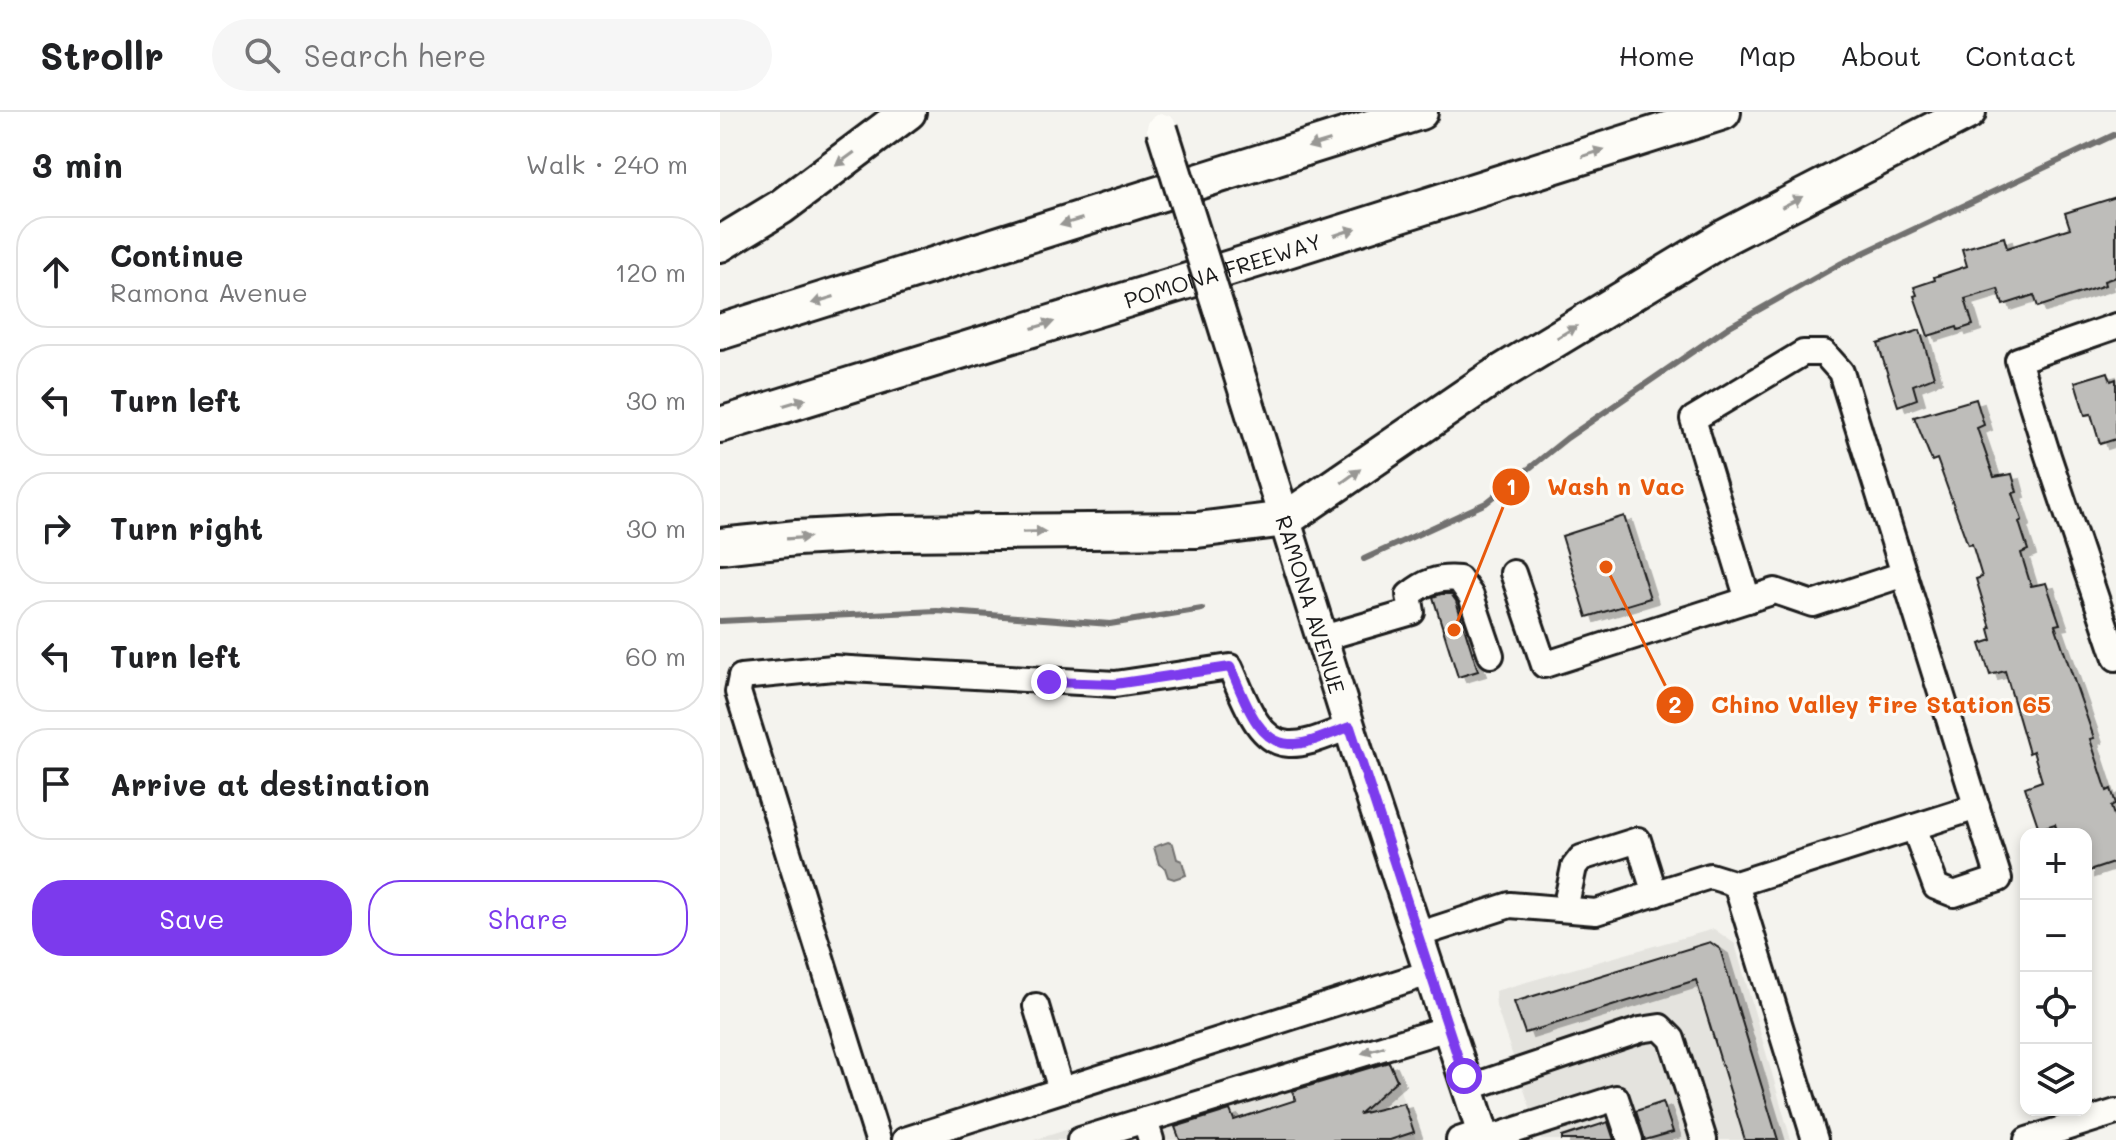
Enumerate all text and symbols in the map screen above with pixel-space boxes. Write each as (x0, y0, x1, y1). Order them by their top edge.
search box (212, 19, 772, 91)
text: Strollr (40, 30, 164, 80)
icon: search (240, 33, 284, 77)
text: Search here (304, 35, 486, 75)
text: Home (1619, 37, 1695, 73)
text: Map (1739, 37, 1796, 73)
text: About (1840, 37, 1921, 73)
text: Contact (1965, 37, 2076, 73)
one-way arrow (1307, 138, 1331, 151)
text: 3 min (32, 142, 123, 187)
text: Walk · 240 m (526, 147, 688, 181)
one-way arrow (1581, 147, 1605, 159)
one-way arrow (835, 151, 856, 166)
one-way arrow (1781, 195, 1804, 209)
one-way arrow (1059, 216, 1083, 229)
one-way arrow (1333, 225, 1357, 238)
street label: POMONA FREEWAY (1120, 226, 1325, 314)
text: Continue (110, 235, 243, 275)
icon: ahead (34, 250, 78, 294)
text: 120 m (615, 255, 686, 289)
text: Ramona Avenue (110, 275, 308, 309)
one-way arrow (811, 294, 835, 307)
one-way arrow (1031, 319, 1055, 331)
one-way arrow (1557, 325, 1578, 340)
icon: left (34, 378, 78, 422)
text: Turn left (110, 380, 241, 420)
text: 30 m (626, 383, 686, 417)
one-way arrow (783, 395, 807, 408)
callout: Wash n Vac (1491, 463, 1700, 511)
one-way arrow (1340, 468, 1361, 484)
text: 1 (1506, 470, 1516, 501)
text: Wash n Vac (1547, 470, 1685, 501)
icon: right (34, 506, 78, 550)
text: Turn right (110, 508, 263, 548)
text: 30 m (626, 511, 686, 545)
street label: RAMONA AVENUE (1270, 511, 1353, 697)
one-way arrow (1022, 525, 1047, 538)
one-way arrow (786, 531, 811, 544)
icon: left (34, 634, 78, 678)
text: Turn left (110, 636, 241, 676)
text: 60 m (625, 639, 686, 673)
route end (1031, 664, 1067, 700)
callout: Chino Valley Fire Station 65 (1655, 681, 2067, 729)
text: 2 (1668, 688, 1682, 719)
text: Chino Valley Fire Station 65 (1711, 688, 2051, 719)
icon: arrive (34, 762, 78, 806)
text: Arrive at destination (110, 764, 430, 804)
map controls (2020, 828, 2092, 1116)
button: + (2020, 828, 2092, 900)
button: Save (32, 880, 352, 956)
button: Share (368, 880, 688, 956)
button: − (2020, 900, 2092, 972)
button: locate (2020, 972, 2092, 1044)
button: layers (2020, 1044, 2092, 1116)
one-way arrow (1361, 1045, 1385, 1057)
route start (1446, 1058, 1482, 1094)

